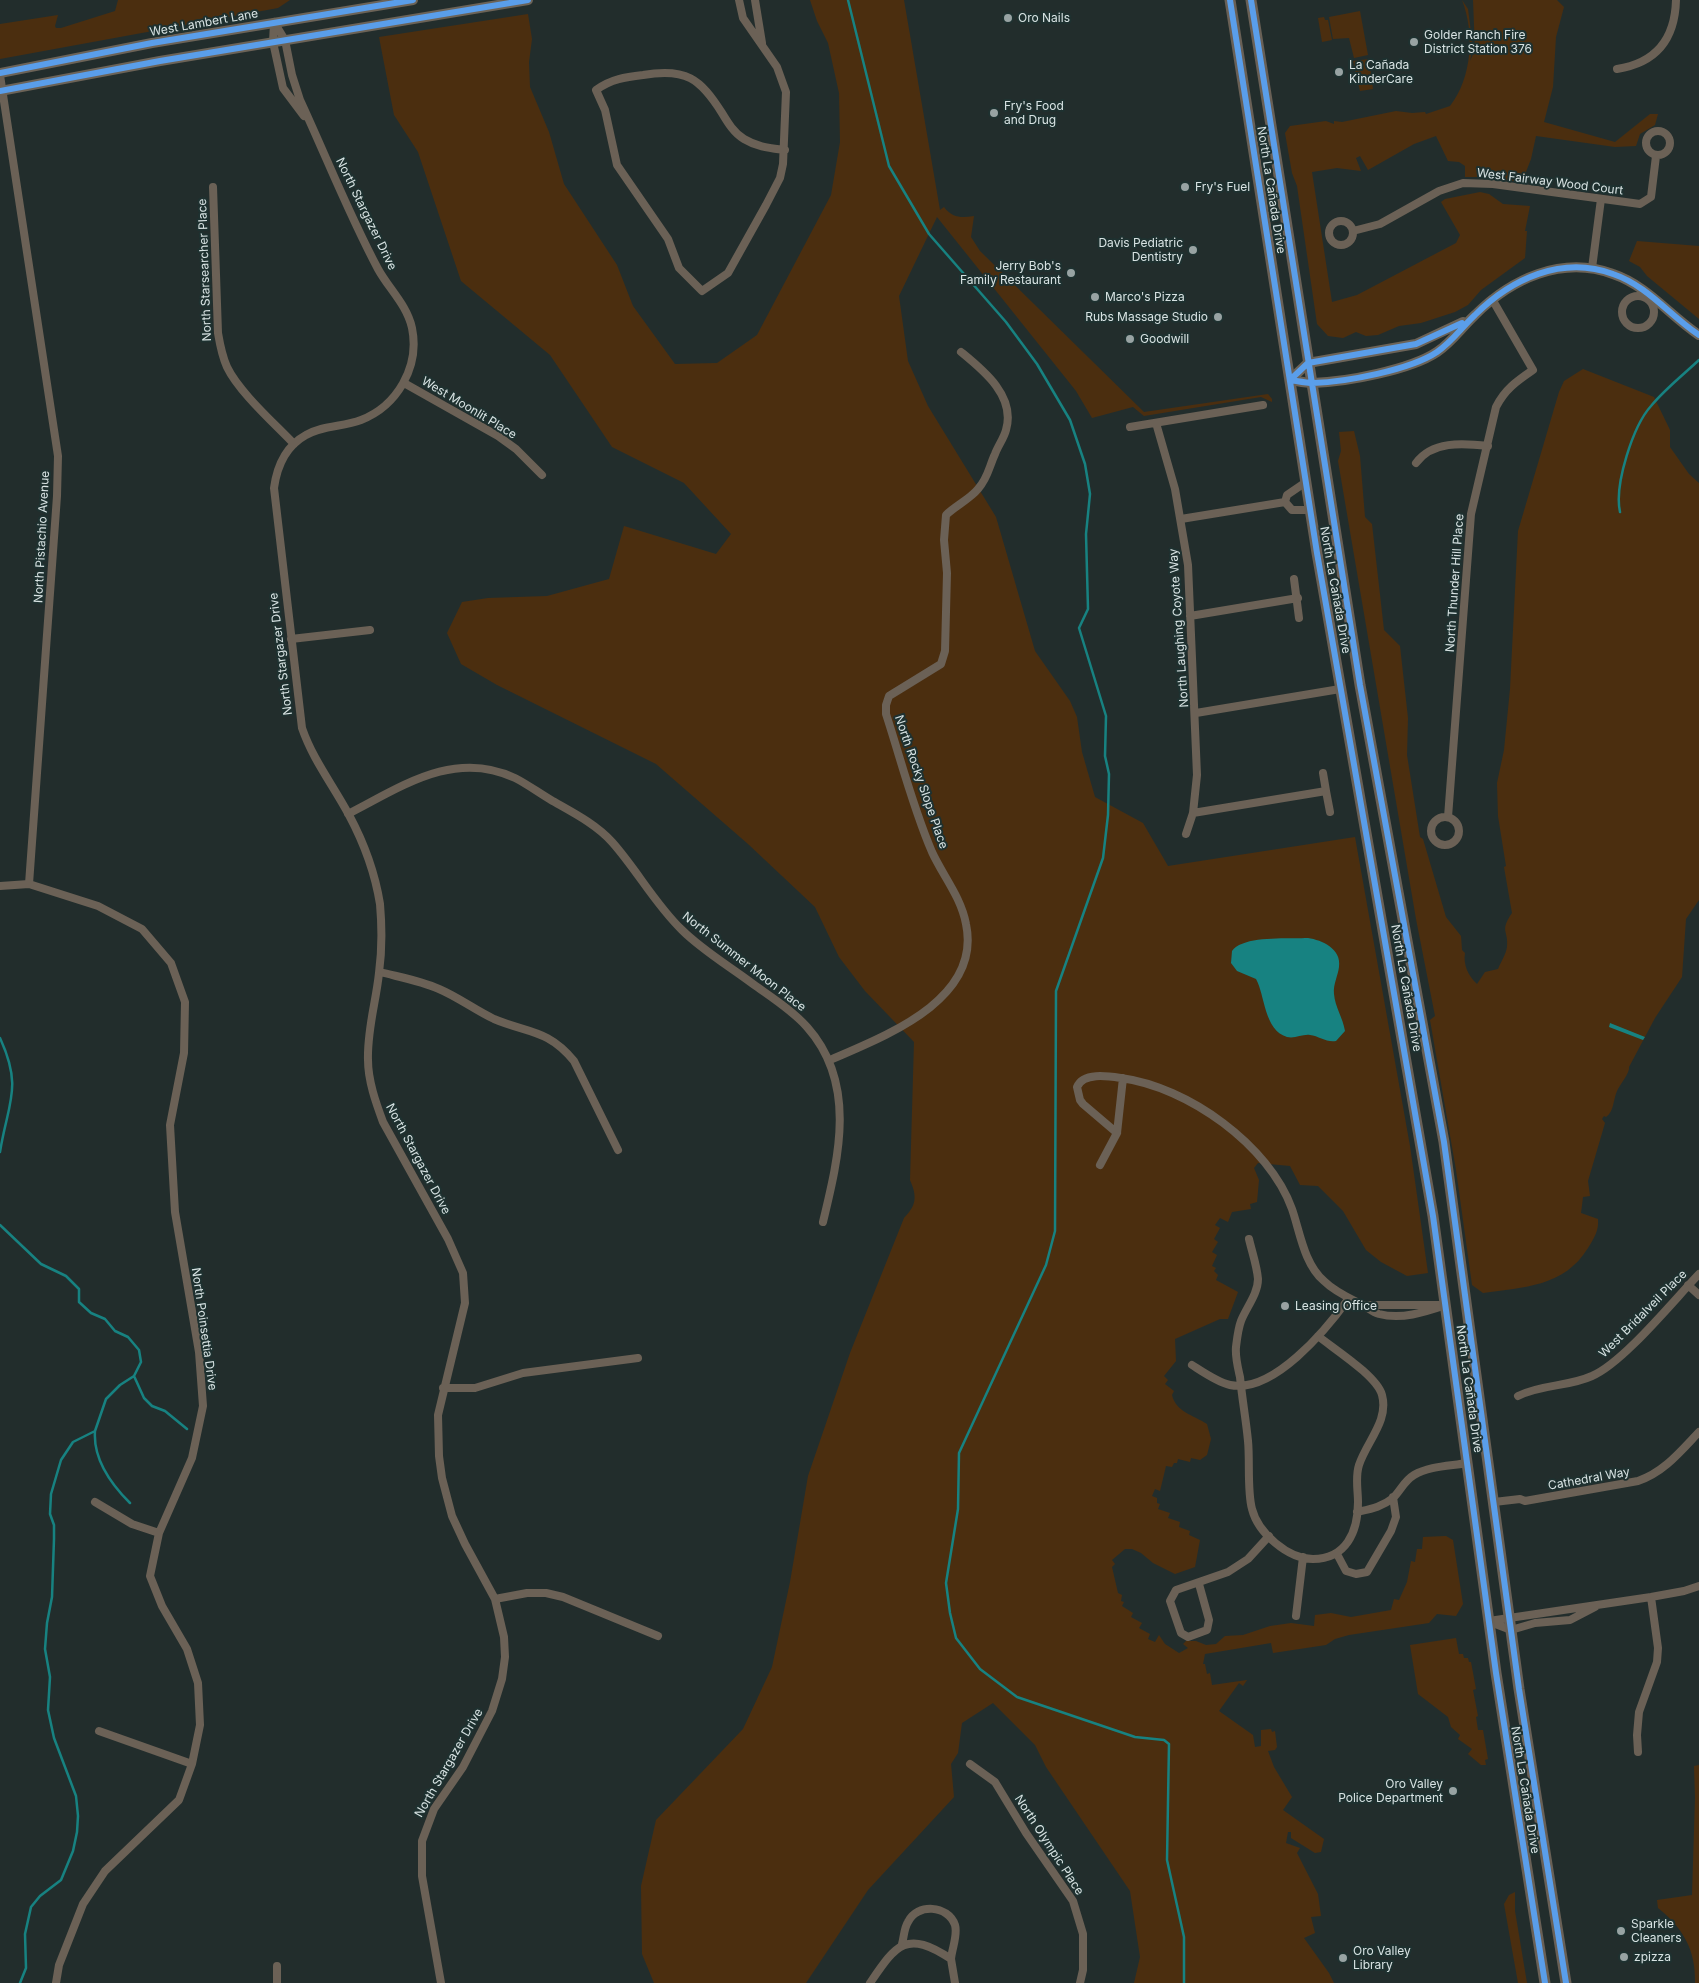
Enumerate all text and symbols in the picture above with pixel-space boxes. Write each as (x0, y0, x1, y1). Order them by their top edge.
street label: West Lambert Lane (149, 6, 259, 40)
place label: Oro Nails (1018, 11, 1070, 25)
marker: Oro Nails (1002, 12, 1014, 24)
place label: Golder Ranch Fire District Station 376 (1424, 28, 1532, 56)
marker: Golder Ranch Fire District Station 376 (1408, 36, 1420, 48)
place label: La Cañada KinderCare (1349, 58, 1413, 86)
marker: La Cañada KinderCare (1333, 66, 1345, 78)
place label: Fry's Food and Drug (1004, 99, 1064, 127)
marker: Fry's Food and Drug (988, 107, 1000, 119)
street label: North La Cañada Drive (1254, 125, 1288, 255)
street label: North Stargazer Drive (333, 155, 399, 273)
street label: West Fairway Wood Court (1476, 166, 1624, 198)
place label: Fry's Fuel (1195, 180, 1250, 194)
marker: Fry's Fuel (1179, 181, 1191, 193)
street label: North Starsearcher Place (195, 198, 215, 342)
place label: Davis Pediatric Dentistry (1098, 236, 1183, 264)
marker: Davis Pediatric Dentistry (1187, 244, 1199, 256)
place label: Jerry Bob's Family Restaurant (960, 259, 1061, 287)
marker: Jerry Bob's Family Restaurant (1065, 267, 1077, 279)
place label: Marco's Pizza (1105, 290, 1185, 304)
marker: Marco's Pizza (1089, 291, 1101, 303)
place label: Rubs Massage Studio (1085, 310, 1208, 324)
marker: Rubs Massage Studio (1212, 311, 1224, 323)
place label: Goodwill (1140, 332, 1189, 346)
marker: Goodwill (1124, 333, 1136, 345)
street label: West Moonlit Place (419, 374, 519, 442)
street label: North Pistachio Avenue (31, 470, 53, 604)
street label: North Thunder Hill Place (1443, 513, 1467, 653)
street label: North La Cañada Drive (1317, 525, 1353, 655)
street label: North Laughing Coyote Way (1166, 548, 1192, 708)
street label: North Stargazer Drive (266, 592, 296, 716)
street label: North Rocky Slope Place (891, 713, 951, 851)
street label: North Summer Moon Place (679, 909, 809, 1015)
street label: North La Cañada Drive (1388, 923, 1424, 1053)
street label: North Stargazer Drive (383, 1101, 453, 1217)
street label: North Poinsettia Drive (188, 1267, 220, 1391)
street label: West Bridalveil Place (1596, 1267, 1690, 1361)
place label: Leasing Office (1295, 1299, 1377, 1313)
marker: Leasing Office (1279, 1300, 1291, 1312)
street label: North La Cañada Drive (1453, 1324, 1485, 1454)
street label: Cathedral Way (1547, 1465, 1631, 1493)
street label: North Stargazer Drive (412, 1706, 486, 1820)
street label: North La Cañada Drive (1508, 1725, 1542, 1855)
place label: Oro Valley Police Department (1338, 1777, 1443, 1805)
marker: Oro Valley Police Department (1447, 1785, 1459, 1797)
street label: North Olympic Place (1011, 1792, 1087, 1898)
place label: Sparkle Cleaners (1631, 1917, 1681, 1945)
marker: Sparkle Cleaners (1615, 1925, 1627, 1937)
place label: Oro Valley Library (1353, 1944, 1411, 1972)
place label: zpizza (1634, 1950, 1671, 1964)
marker: zpizza (1618, 1951, 1630, 1963)
marker: Oro Valley Library (1337, 1952, 1349, 1964)

